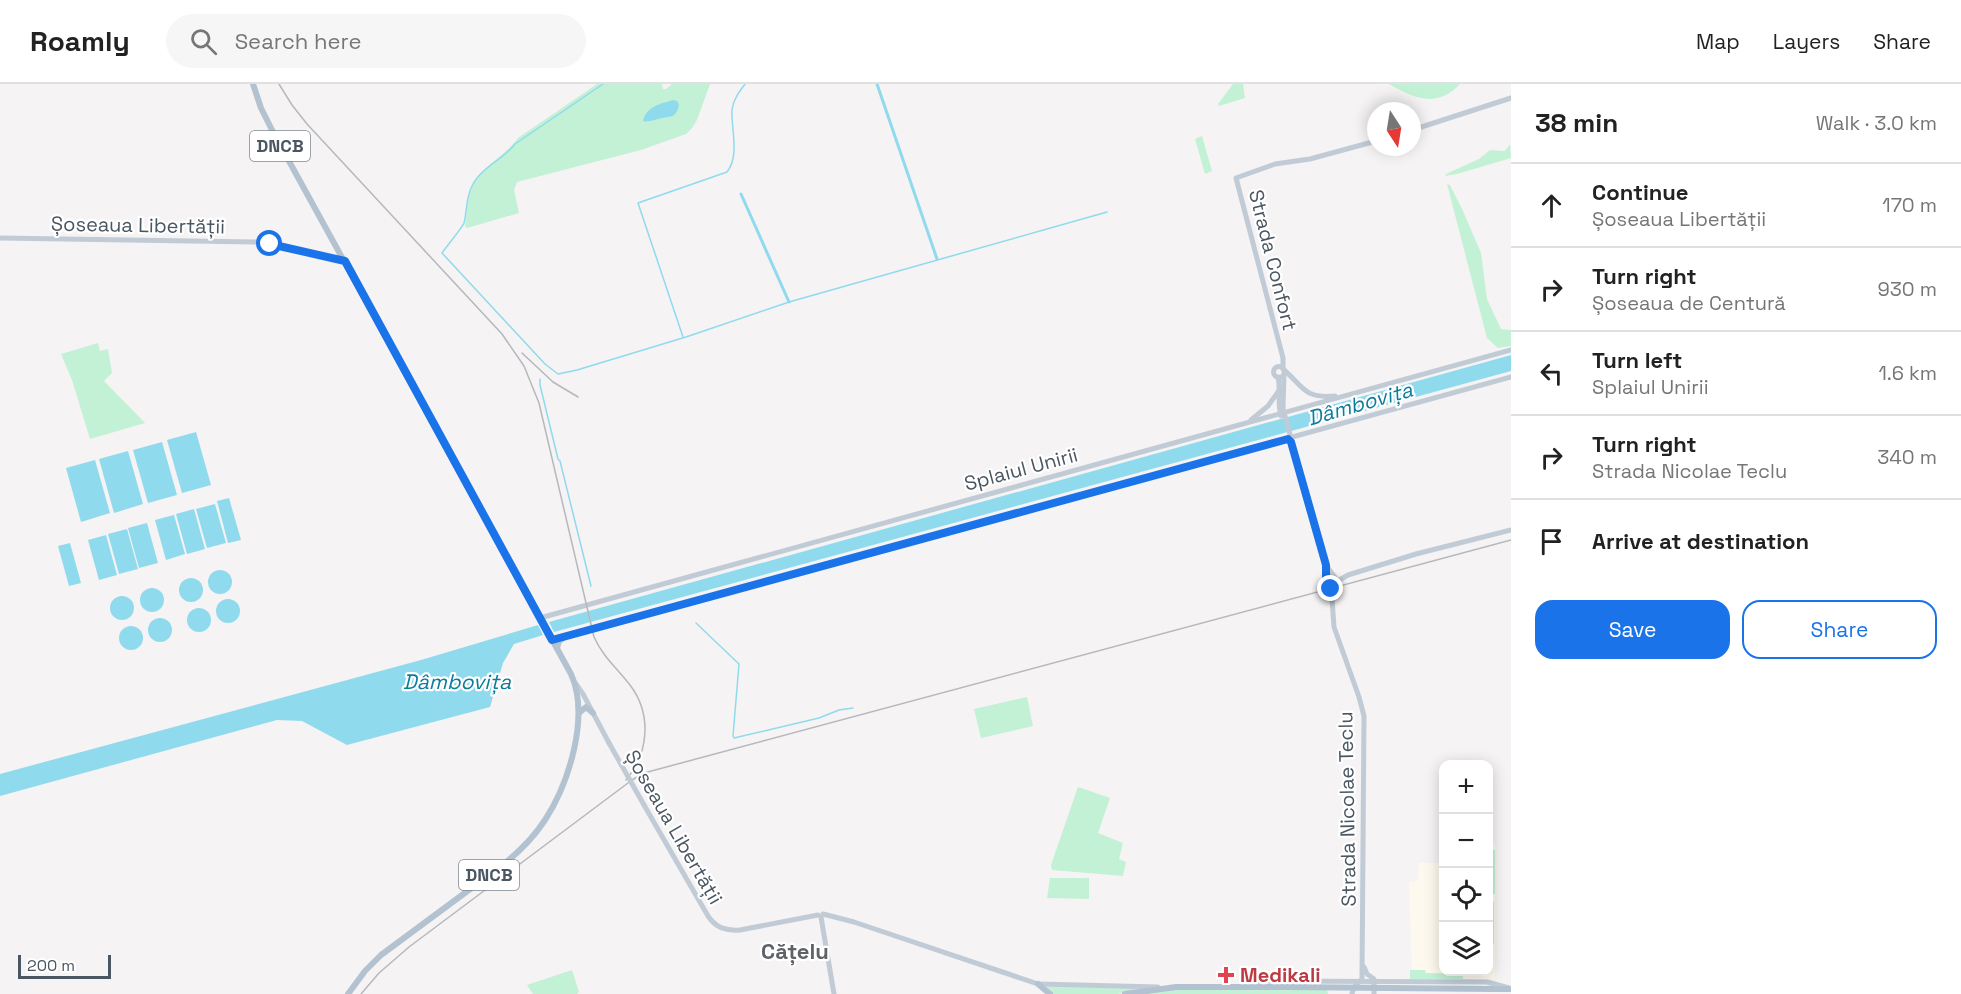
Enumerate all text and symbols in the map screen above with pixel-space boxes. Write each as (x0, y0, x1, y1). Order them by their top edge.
search box (166, 14, 586, 68)
text: Roamly (30, 23, 130, 59)
icon: search (187, 25, 220, 58)
text: Search here (235, 27, 361, 55)
text: Map (1696, 28, 1740, 55)
text: Layers (1773, 28, 1840, 55)
text: Share (1873, 28, 1931, 55)
north arrow (1367, 102, 1421, 156)
text: 38 min (1535, 106, 1618, 140)
text: Walk · 3.0 km (1816, 110, 1937, 136)
road number: DNCB (250, 131, 310, 161)
text: Continue (1592, 178, 1688, 206)
street label: Strada Confort (1243, 187, 1303, 333)
icon: ahead (1535, 189, 1568, 222)
text: 170 m (1882, 192, 1937, 218)
text: Șoseaua Libertății (1592, 206, 1766, 232)
street label: Șoseaua Libertății (51, 210, 225, 240)
route start (256, 230, 282, 256)
text: Turn right (1592, 262, 1697, 290)
icon: right (1535, 273, 1568, 306)
text: 930 m (1878, 276, 1937, 302)
text: Șoseaua de Centură (1592, 290, 1786, 316)
text: Turn left (1592, 346, 1682, 374)
icon: left (1535, 357, 1568, 390)
text: 1.6 km (1878, 360, 1937, 386)
text: Splaiul Unirii (1592, 374, 1709, 400)
water label: Dâmbovița (1304, 375, 1417, 431)
text: Turn right (1592, 430, 1697, 458)
street label: Splaiul Unirii (961, 441, 1081, 497)
icon: right (1535, 441, 1568, 474)
text: 340 m (1877, 444, 1937, 470)
text: Strada Nicolae Teclu (1592, 458, 1787, 484)
icon: arrive (1535, 525, 1568, 558)
text: Arrive at destination (1592, 527, 1809, 555)
route end (1317, 575, 1343, 601)
button: Save (1535, 600, 1730, 659)
button: Share (1742, 600, 1937, 659)
water label: Dâmbovița (403, 668, 512, 695)
street label: Strada Nicolae Teclu (1332, 711, 1362, 907)
street label: Șoseaua Libertății (619, 745, 729, 909)
map controls (1439, 760, 1493, 976)
button: + (1439, 760, 1493, 814)
button: − (1439, 814, 1493, 868)
road number: DNCB (459, 860, 519, 890)
button: locate (1439, 868, 1493, 922)
button: layers (1439, 922, 1493, 976)
district label: Cățelu (761, 937, 829, 966)
scale bar (18, 952, 111, 980)
text: 200 m (27, 955, 75, 976)
place label: Medikali (1240, 962, 1321, 988)
marker: Medikali (1217, 966, 1235, 984)

